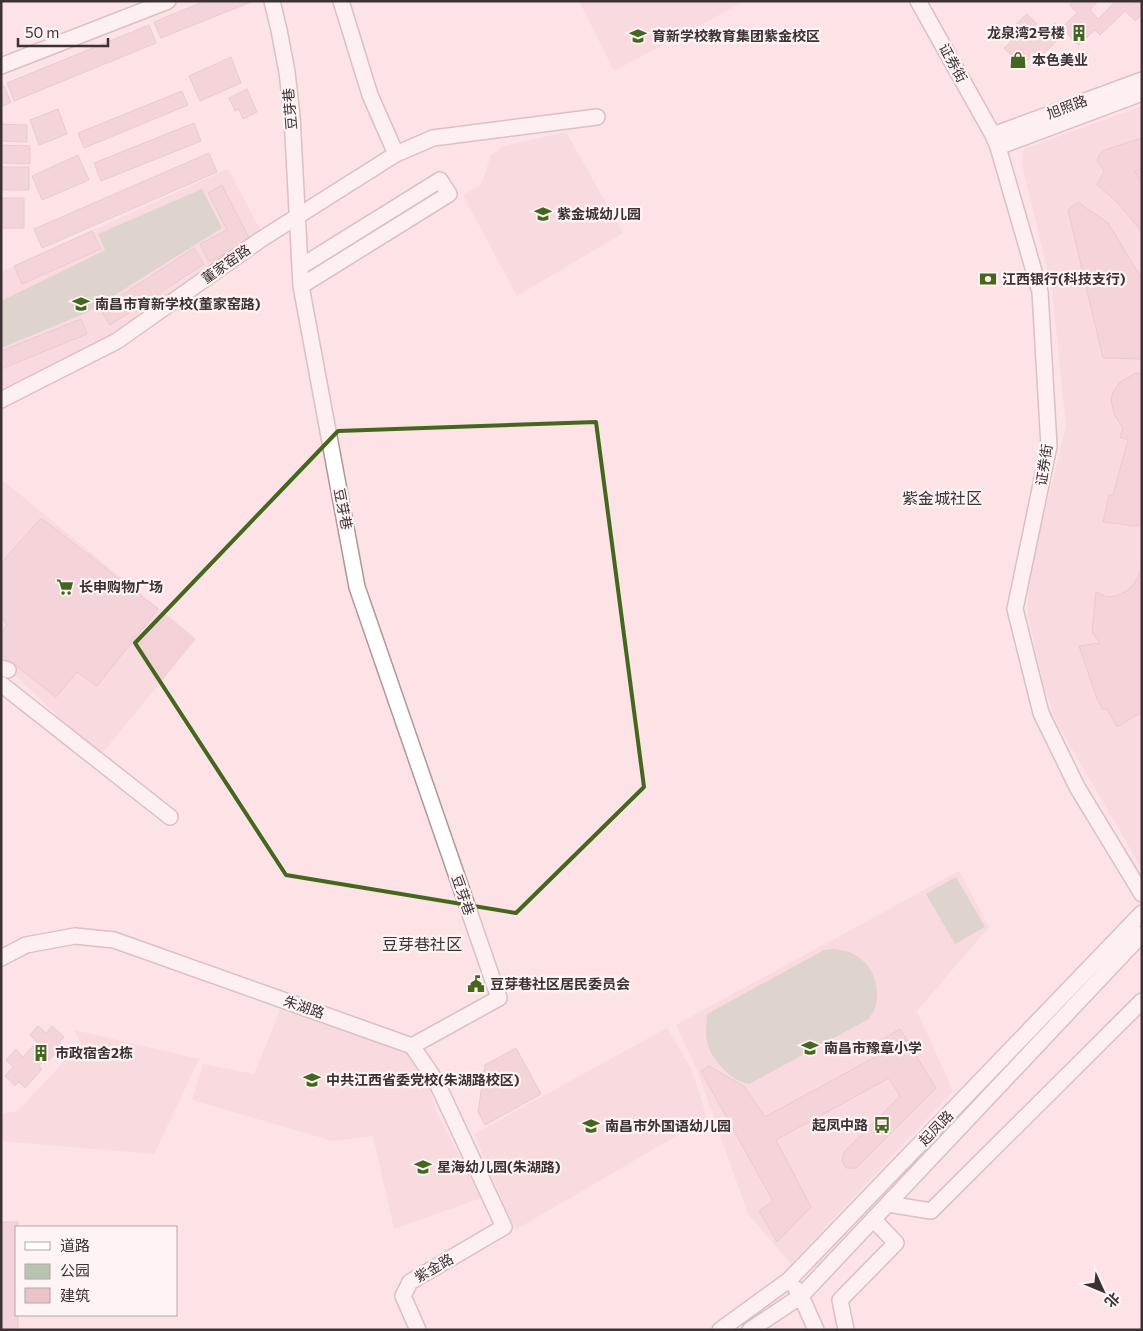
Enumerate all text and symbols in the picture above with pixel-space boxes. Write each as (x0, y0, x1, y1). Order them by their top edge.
scale bar (18, 15, 108, 47)
text: 50 m (25, 23, 59, 41)
building icon: 龙泉湾2号楼 (1069, 23, 1089, 43)
place label: 龙泉湾2号楼 (987, 24, 1065, 41)
school or university icon: 育新学校教育集团紫金校区 (628, 26, 648, 46)
place label: 育新学校教育集团紫金校区 (652, 27, 820, 44)
street label: 证券街 (936, 40, 971, 85)
shop icon: 本色美业 (1008, 50, 1028, 70)
place label: 本色美业 (1032, 51, 1088, 68)
street label: 豆芽巷 (279, 87, 300, 131)
street label: 旭照路 (1044, 91, 1089, 122)
school or university icon: 紫金城幼儿园 (533, 204, 553, 224)
place label: 紫金城幼儿园 (557, 205, 641, 222)
street label: 董家窑路 (198, 241, 254, 287)
bank icon: 江西银行(科技支行) (978, 269, 998, 289)
place label: 江西银行(科技支行) (1002, 270, 1126, 287)
school or university icon: 南昌市育新学校(董家窑路) (71, 294, 91, 314)
place label: 南昌市育新学校(董家窑路) (95, 295, 261, 312)
street label: 证券街 (1032, 443, 1055, 487)
street label: 豆芽巷 (331, 487, 356, 531)
district label: 紫金城社区 (902, 488, 982, 507)
supermarket icon: 长申购物广场 (55, 577, 75, 597)
place label: 长申购物广场 (79, 578, 163, 595)
street label: 豆芽巷 (449, 872, 478, 917)
district label: 豆芽巷社区 (382, 934, 462, 953)
public building icon: 豆芽巷社区居民委员会 (466, 974, 486, 994)
place label: 豆芽巷社区居民委员会 (490, 975, 630, 992)
street label: 朱湖路 (282, 992, 327, 1021)
school or university icon: 南昌市豫章小学 (800, 1038, 820, 1058)
place label: 南昌市豫章小学 (824, 1039, 922, 1056)
building icon: 市政宿舍2栋 (31, 1043, 51, 1063)
place label: 市政宿舍2栋 (55, 1044, 133, 1061)
school or university icon: 中共江西省委党校(朱湖路校区) (302, 1070, 322, 1090)
place label: 中共江西省委党校(朱湖路校区) (326, 1071, 520, 1088)
street label: 起凤路 (915, 1107, 956, 1149)
bus stop icon: 起凤中路 (872, 1115, 892, 1135)
school or university icon: 南昌市外国语幼儿园 (581, 1116, 601, 1136)
place label: 起凤中路 (812, 1116, 868, 1133)
place label: 南昌市外国语幼儿园 (605, 1117, 731, 1134)
school or university icon: 星海幼儿园(朱湖路) (413, 1157, 433, 1177)
place label: 星海幼儿园(朱湖路) (437, 1158, 561, 1175)
legend (15, 1226, 178, 1316)
text: 道路 (60, 1236, 90, 1254)
street label: 紫金路 (411, 1250, 456, 1285)
text: 公园 (60, 1261, 90, 1279)
north arrow (1078, 1266, 1128, 1316)
text: 建筑 (60, 1286, 90, 1304)
text: 北 (1102, 1289, 1124, 1311)

